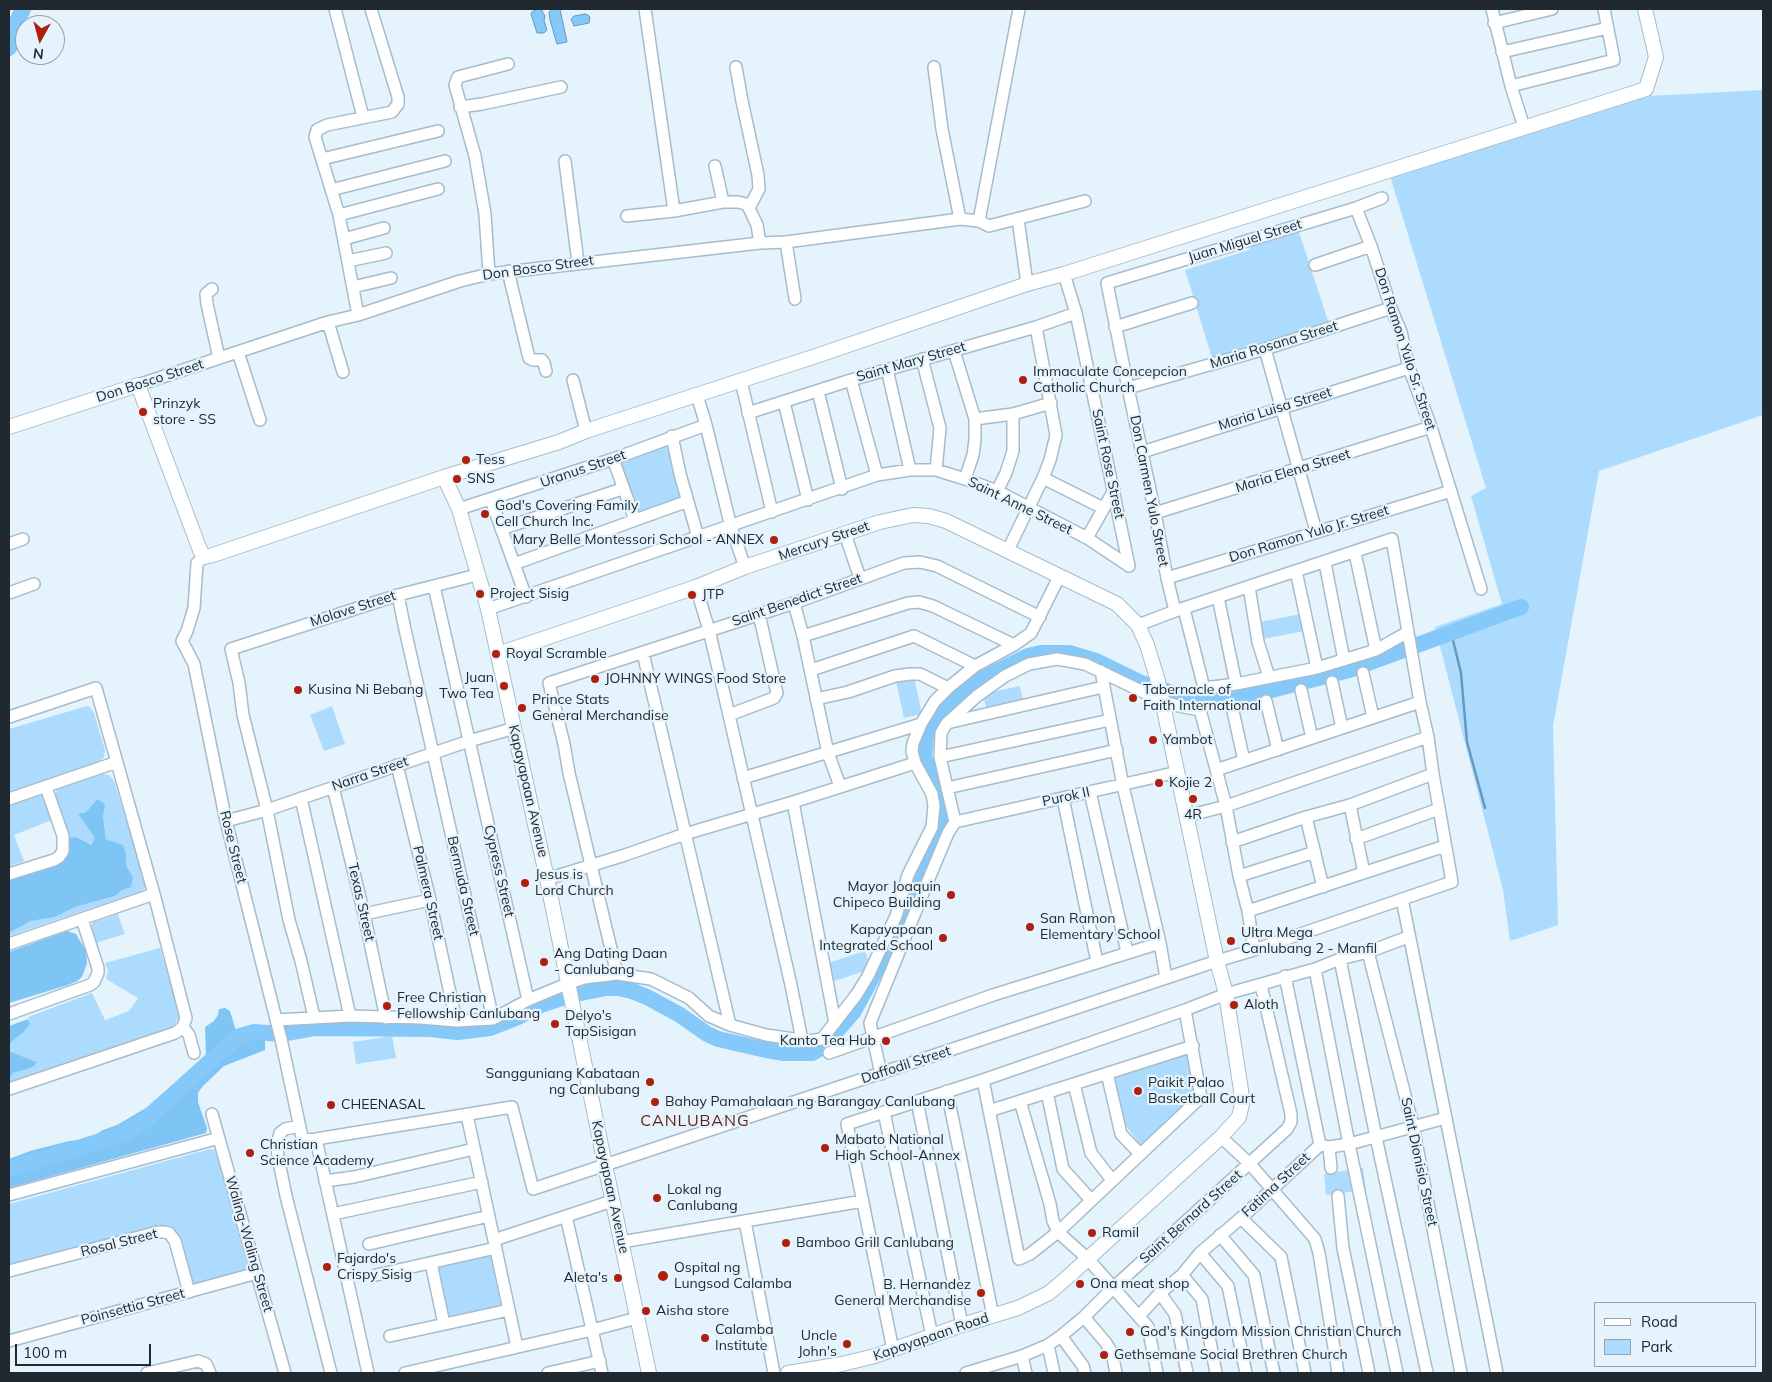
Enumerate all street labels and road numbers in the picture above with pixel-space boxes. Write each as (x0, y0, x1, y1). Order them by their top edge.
street label: Juan Miguel Street (1186, 216, 1304, 266)
street label: Don Bosco Street (481, 252, 595, 284)
street label: Don Ramon Yulo Sr. Street (1371, 266, 1439, 432)
street label: Maria Rosana Street (1208, 318, 1340, 372)
street label: Saint Mary Street (854, 338, 968, 386)
street label: Don Bosco Street (94, 356, 206, 406)
street label: Maria Luisa Street (1216, 384, 1334, 434)
street label: Saint Rose Street (1088, 408, 1128, 520)
street label: Don Carmen Yulo Street (1126, 414, 1172, 568)
street label: Maria Elena Street (1234, 446, 1352, 496)
street label: Uranus Street (538, 447, 628, 491)
street label: Saint Anne Street (965, 473, 1075, 539)
street label: Don Ramon Yulo Jr. Street (1227, 502, 1391, 566)
street label: Mercury Street (776, 518, 872, 564)
street label: Saint Benedict Street (730, 570, 864, 630)
street label: Molave Street (308, 587, 398, 631)
street label: Kapayapaan Avenue (505, 723, 551, 859)
street label: Narra Street (330, 753, 410, 795)
street label: Purok II (1041, 784, 1091, 810)
street label: Rose Street (216, 809, 250, 885)
street label: Cypress Street (480, 823, 518, 919)
street label: Bermuda Street (443, 835, 483, 937)
street label: Palmera Street (409, 844, 447, 942)
street label: Texas Street (344, 861, 378, 943)
street label: Daffodil Street (859, 1043, 953, 1087)
street label: Saint Dionisio Street (1397, 1096, 1441, 1228)
street label: Kapayapaan Avenue (588, 1119, 632, 1255)
street label: Fatima Street (1238, 1149, 1314, 1221)
street label: Saint Bernard Street (1136, 1167, 1246, 1267)
street label: Waling-Waling Street (222, 1174, 276, 1314)
street label: Rosal Street (79, 1225, 159, 1261)
street label: Poinsettia Street (79, 1285, 187, 1329)
street label: Kapayapaan Road (871, 1309, 991, 1365)

